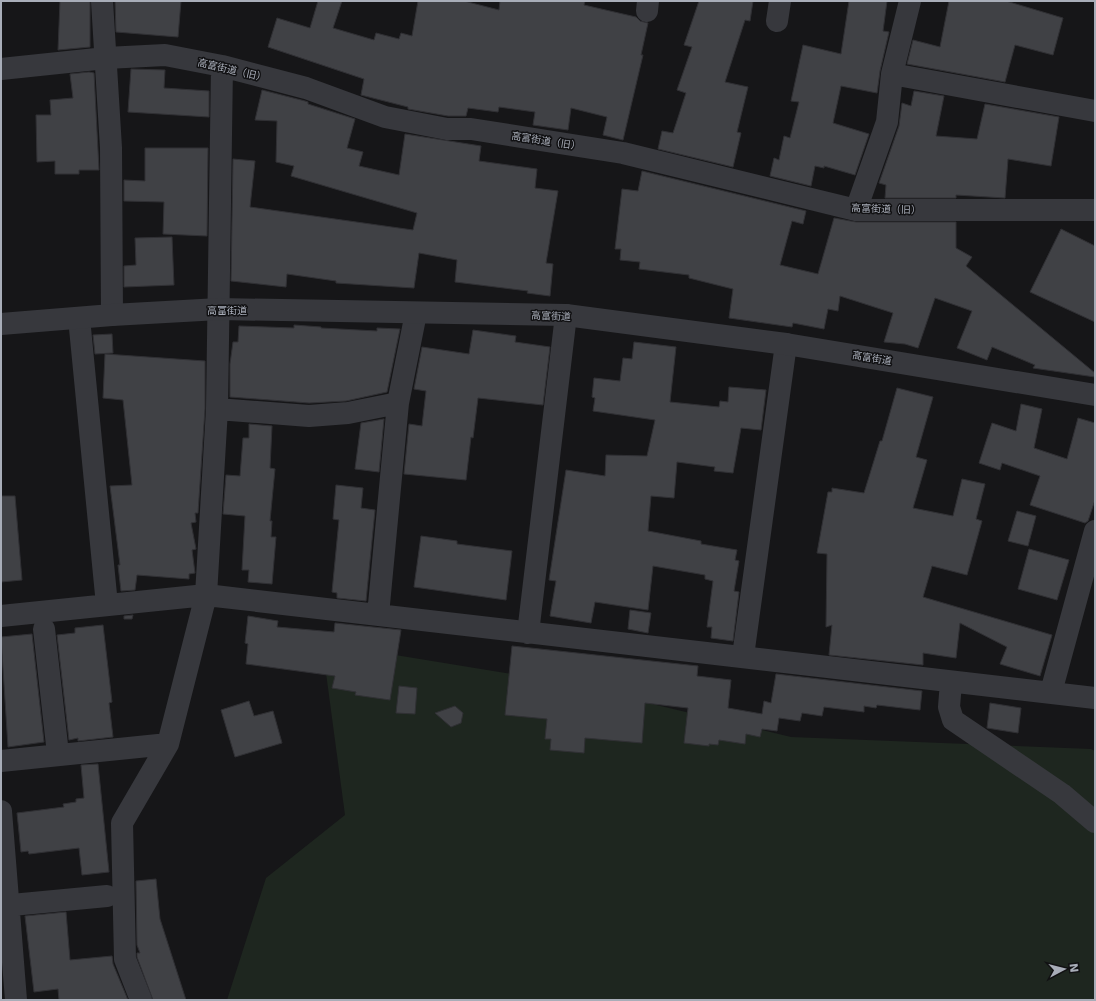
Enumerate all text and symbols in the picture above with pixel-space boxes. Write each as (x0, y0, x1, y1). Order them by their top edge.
street label: 高富街道（旧） (197, 57, 267, 83)
street label: 高富街道（旧） (511, 130, 581, 152)
street label: 高富街道（旧） (851, 202, 921, 216)
street label: 高富街道 (207, 305, 247, 316)
street label: 高富街道 (531, 310, 571, 322)
street label: 高富街道 (851, 349, 893, 367)
north arrow (1044, 949, 1084, 989)
text: N (1066, 962, 1080, 973)

